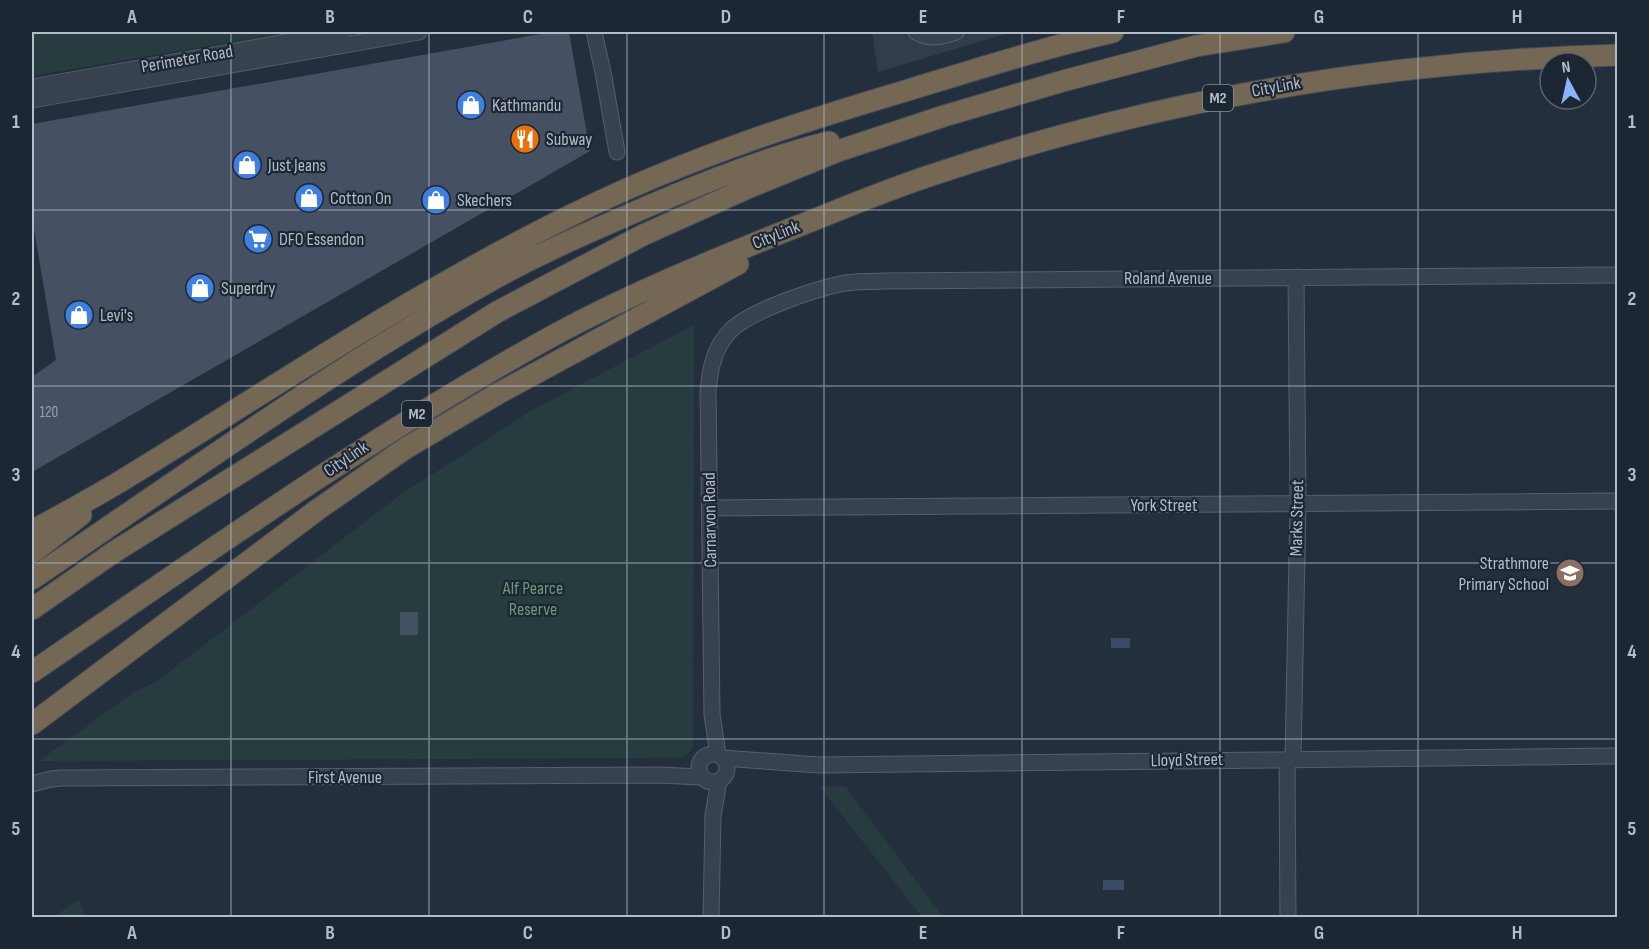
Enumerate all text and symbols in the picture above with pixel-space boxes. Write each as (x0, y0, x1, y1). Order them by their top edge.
text: A (126, 5, 137, 29)
text: B (325, 5, 335, 29)
text: C (523, 5, 533, 29)
text: D (721, 5, 731, 29)
text: E (919, 5, 927, 29)
text: F (1117, 5, 1125, 29)
text: G (1314, 5, 1324, 29)
text: H (1512, 5, 1522, 29)
street label: Perimeter Road (140, 41, 234, 77)
north arrow (1538, 51, 1598, 111)
text: N (1561, 58, 1572, 78)
street label: CityLink (1250, 72, 1302, 102)
road number: M2 (1203, 85, 1233, 111)
shop icon: Kathmandu (455, 89, 487, 121)
place label: Kathmandu (492, 95, 561, 116)
text: 1 (12, 110, 20, 134)
text: 1 (1628, 110, 1636, 134)
restaurant icon: Subway (509, 123, 541, 155)
place label: Subway (546, 129, 592, 150)
shop icon: Just Jeans (231, 149, 263, 181)
place label: Just Jeans (267, 155, 326, 176)
shop icon: Cotton On (293, 182, 325, 214)
shop icon: Skechers (420, 184, 452, 216)
place label: Cotton On (330, 188, 391, 209)
place label: Skechers (457, 190, 512, 211)
street label: CityLink (749, 216, 803, 254)
supermarket icon: DFO Essendon (242, 223, 274, 255)
place label: DFO Essendon (279, 229, 364, 250)
street label: Roland Avenue (1124, 268, 1212, 289)
shop icon: Superdry (184, 272, 216, 304)
place label: Superdry (221, 278, 276, 299)
text: 2 (12, 287, 20, 311)
text: 2 (1628, 287, 1636, 311)
shop icon: Levi's (63, 299, 95, 331)
place label: Levi's (100, 305, 133, 326)
road number: M2 (402, 401, 432, 427)
house number: 120 (40, 403, 58, 422)
street label: CityLink (320, 436, 372, 481)
text: 3 (12, 463, 21, 487)
text: 3 (1628, 463, 1637, 487)
street label: Carnarvon Road (699, 472, 721, 568)
street label: Marks Street (1286, 479, 1308, 557)
street label: York Street (1131, 495, 1198, 516)
place label: Strathmore Primary School (1458, 553, 1549, 595)
school or university icon: Strathmore Primary School (1554, 557, 1586, 589)
park label: Alf Pearce Reserve (502, 578, 563, 620)
text: 4 (11, 640, 21, 664)
text: 4 (1627, 640, 1637, 664)
street label: Lloyd Street (1151, 749, 1224, 771)
street label: First Avenue (308, 767, 382, 788)
text: 5 (12, 817, 21, 841)
text: 5 (1628, 817, 1637, 841)
text: A (126, 921, 137, 945)
text: B (325, 921, 335, 945)
text: C (523, 921, 533, 945)
text: D (721, 921, 731, 945)
text: E (919, 921, 927, 945)
text: F (1117, 921, 1125, 945)
text: G (1314, 921, 1324, 945)
text: H (1512, 921, 1522, 945)

